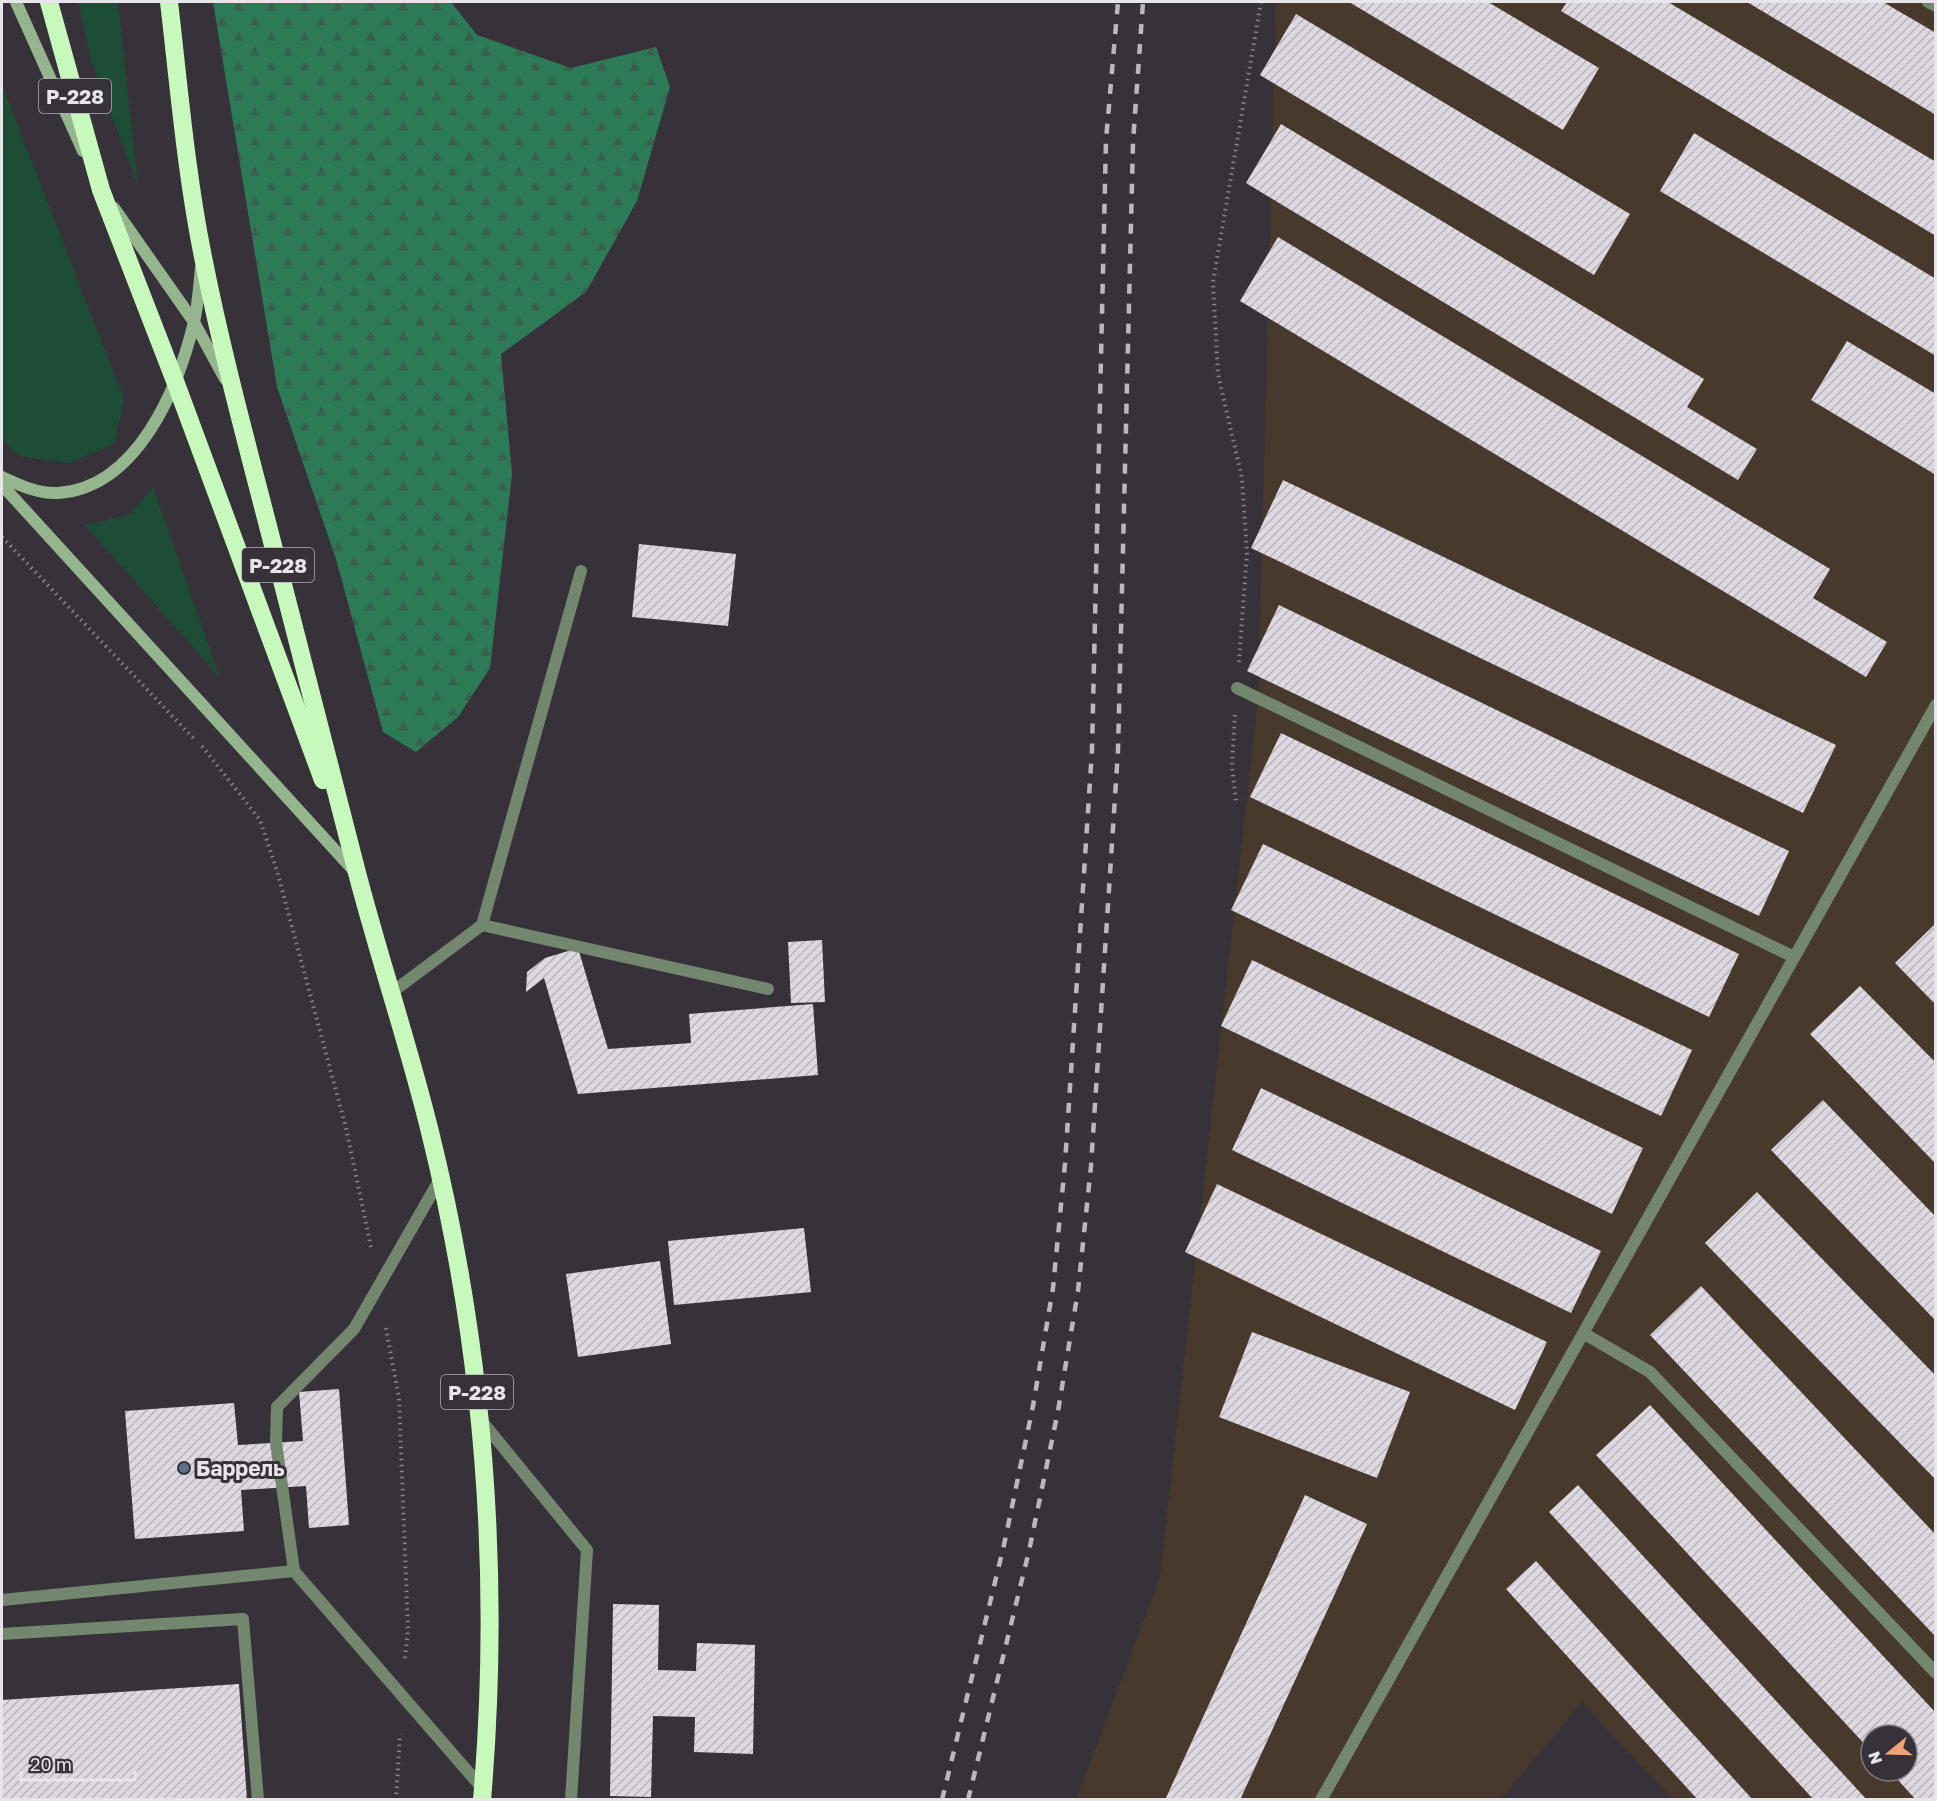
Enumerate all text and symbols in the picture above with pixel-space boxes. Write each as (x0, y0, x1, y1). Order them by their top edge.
road number: Р-228 (39, 79, 111, 113)
road number: Р-228 (242, 548, 314, 582)
road number: Р-228 (441, 1375, 513, 1409)
place label: Баррель (196, 1455, 285, 1481)
marker: Баррель (177, 1461, 191, 1475)
north arrow (1859, 1723, 1919, 1783)
scale bar (21, 1744, 135, 1782)
text: N (1863, 1749, 1886, 1767)
text: 20 m (30, 1753, 72, 1775)

